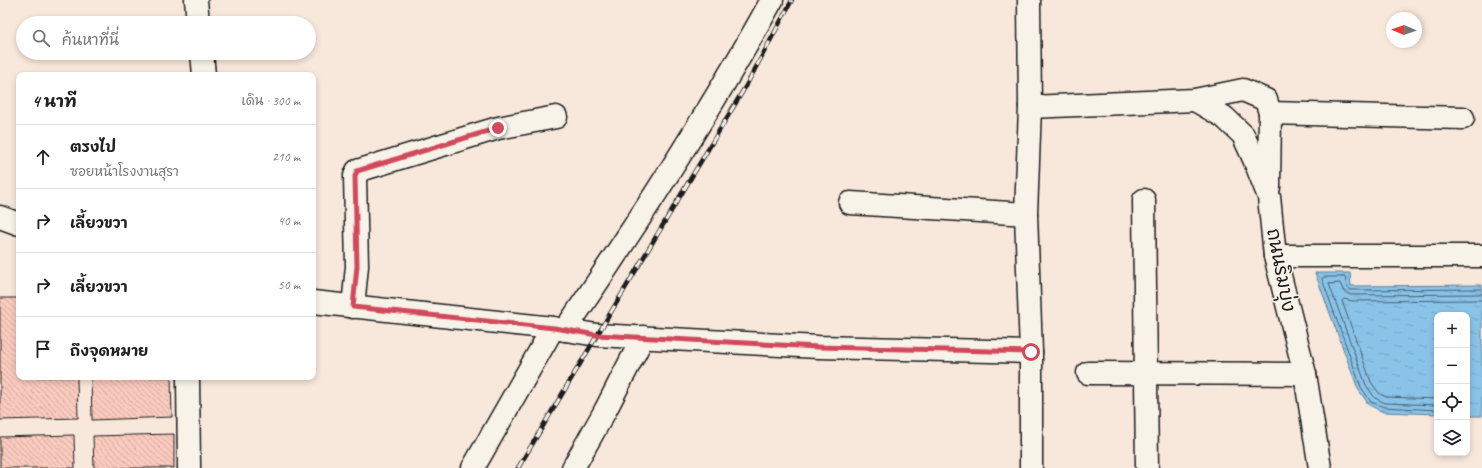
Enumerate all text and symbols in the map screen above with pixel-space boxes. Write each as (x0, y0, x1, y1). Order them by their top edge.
north arrow (1386, 12, 1422, 48)
search box (16, 16, 316, 60)
icon: search (30, 27, 52, 49)
text: ค้นหาที่นี่ (62, 31, 119, 50)
text: 4 นาที (32, 91, 77, 112)
text: เดิน · 300 m (242, 93, 300, 109)
route end (489, 119, 507, 137)
text: ตรงไป (70, 138, 116, 157)
icon: ahead (32, 146, 54, 168)
text: 210 m (272, 149, 300, 165)
text: ซอยหน้าโรงงานสุรา (70, 164, 179, 180)
icon: right (32, 210, 54, 232)
text: 40 m (278, 213, 300, 229)
text: เลี้ยวขวา (70, 214, 128, 233)
street label: ถนนริมบุ่ง (1259, 226, 1301, 314)
icon: right (32, 274, 54, 296)
text: 50 m (278, 277, 300, 293)
text: เลี้ยวขวา (70, 278, 128, 297)
map controls (1434, 312, 1470, 456)
button: + (1434, 312, 1470, 348)
icon: arrive (32, 338, 54, 360)
text: ถึงจุดหมาย (70, 342, 148, 361)
route start (1022, 343, 1040, 361)
button: − (1434, 348, 1470, 384)
button: locate (1434, 384, 1470, 420)
button: layers (1434, 420, 1470, 456)

